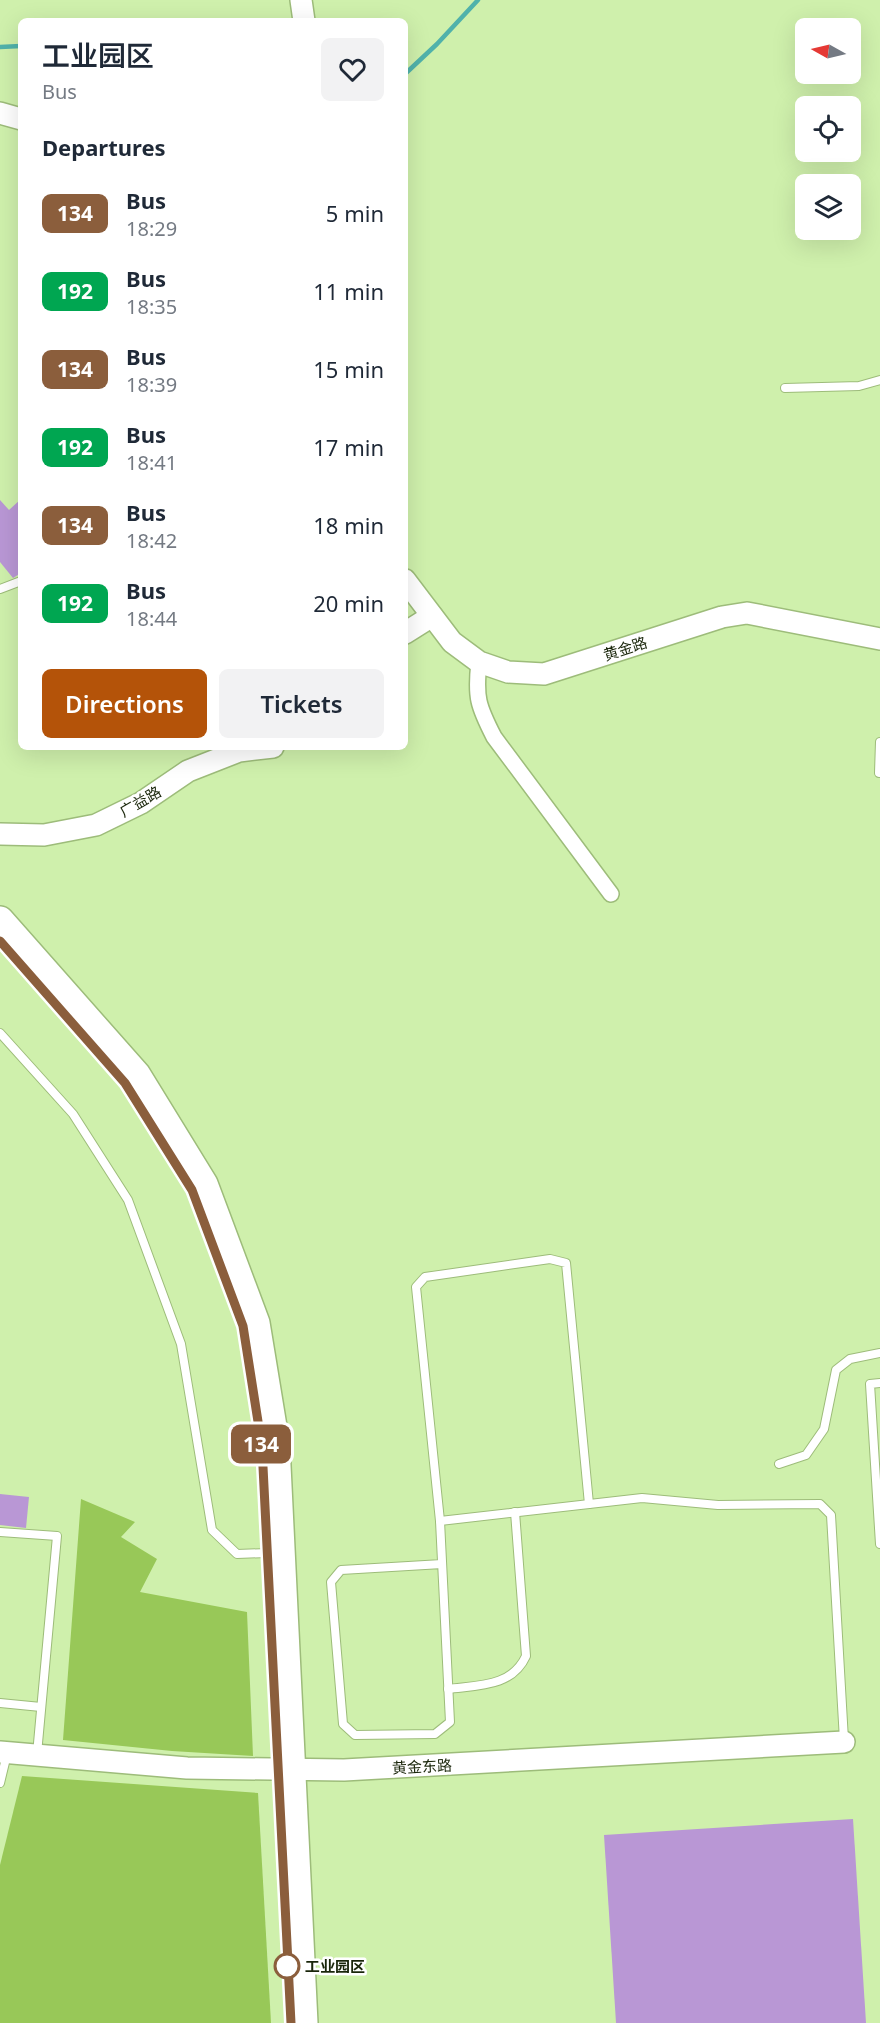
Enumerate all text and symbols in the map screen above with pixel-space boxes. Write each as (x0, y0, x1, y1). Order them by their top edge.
north arrow (795, 18, 861, 84)
map controls (795, 18, 861, 240)
text: 工业园区 (42, 36, 154, 74)
button: heart (321, 38, 384, 101)
text: Bus (42, 78, 77, 105)
button: locate (795, 96, 861, 162)
text: Departures (42, 132, 166, 162)
button: layers (795, 174, 861, 240)
text: Bus (126, 185, 166, 215)
text: 5 min (326, 198, 384, 228)
text: 134 (57, 199, 93, 227)
text: 18:29 (126, 215, 177, 242)
text: Bus (126, 263, 166, 293)
text: 11 min (313, 276, 384, 306)
text: 192 (57, 277, 93, 305)
text: 18:35 (126, 293, 177, 320)
text: Bus (126, 341, 166, 371)
text: 15 min (313, 354, 384, 384)
text: 134 (57, 355, 93, 383)
text: 18:39 (126, 371, 177, 398)
text: Bus (126, 419, 166, 449)
text: 17 min (313, 432, 384, 462)
text: 192 (57, 433, 93, 461)
text: 18:41 (126, 449, 177, 476)
text: Bus (126, 497, 166, 527)
text: 18 min (313, 510, 384, 540)
text: 134 (57, 511, 93, 539)
text: 18:42 (126, 527, 177, 554)
text: Bus (126, 575, 166, 605)
text: 20 min (313, 588, 384, 618)
text: 192 (57, 589, 93, 617)
text: 18:44 (126, 605, 177, 632)
street label: 黄金路 (601, 632, 649, 664)
button: Directions (42, 669, 207, 738)
button: Tickets (219, 669, 384, 738)
street label: 广益路 (116, 781, 164, 821)
line badge: 134 (226, 1424, 296, 1464)
text: 134 (243, 1430, 279, 1458)
street label: 黄金东路 (392, 1754, 452, 1778)
marker: 工业园区 (274, 1953, 300, 1979)
place label: 工业园区 (305, 1956, 365, 1976)

